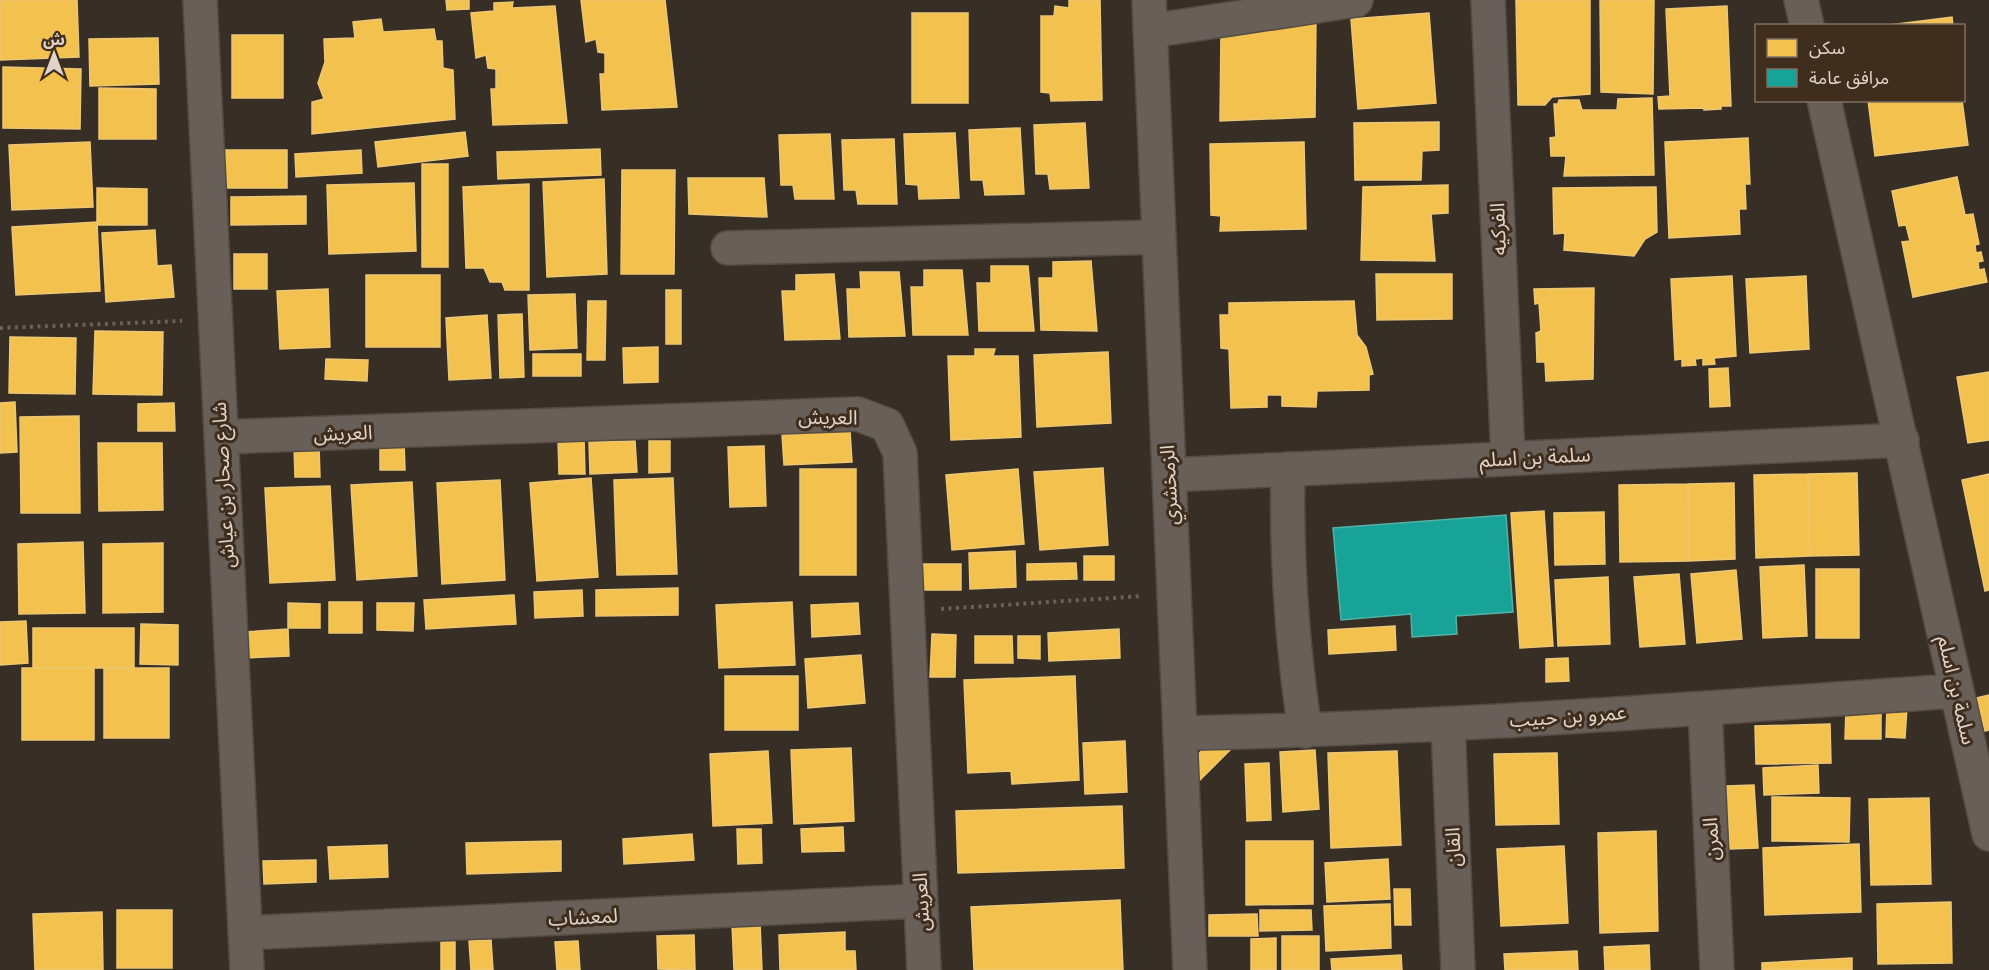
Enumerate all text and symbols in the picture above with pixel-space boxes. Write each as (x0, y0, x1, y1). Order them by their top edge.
north arrow (24, 24, 84, 84)
legend (1755, 24, 1965, 102)
text: ش (43, 29, 65, 50)
text: سكن (1809, 36, 1845, 60)
text: مرافق عامة (1809, 66, 1889, 90)
street label: الفركيه (1484, 202, 1512, 256)
street label: شارع صحار بن عياش (206, 401, 242, 569)
street label: العريش (798, 403, 858, 431)
street label: العريش (313, 419, 373, 447)
street label: سلمة بن اسلم (1479, 441, 1591, 475)
street label: الزمخشري (1154, 444, 1187, 526)
street label: سلمة بن اسلم (1930, 633, 1982, 748)
street label: عمرو بن حبيب (1509, 699, 1627, 733)
street label: المرن (1697, 817, 1725, 861)
street label: القان (1439, 827, 1467, 867)
street label: العريش (906, 872, 936, 932)
street label: لمعشاب (547, 902, 619, 932)

